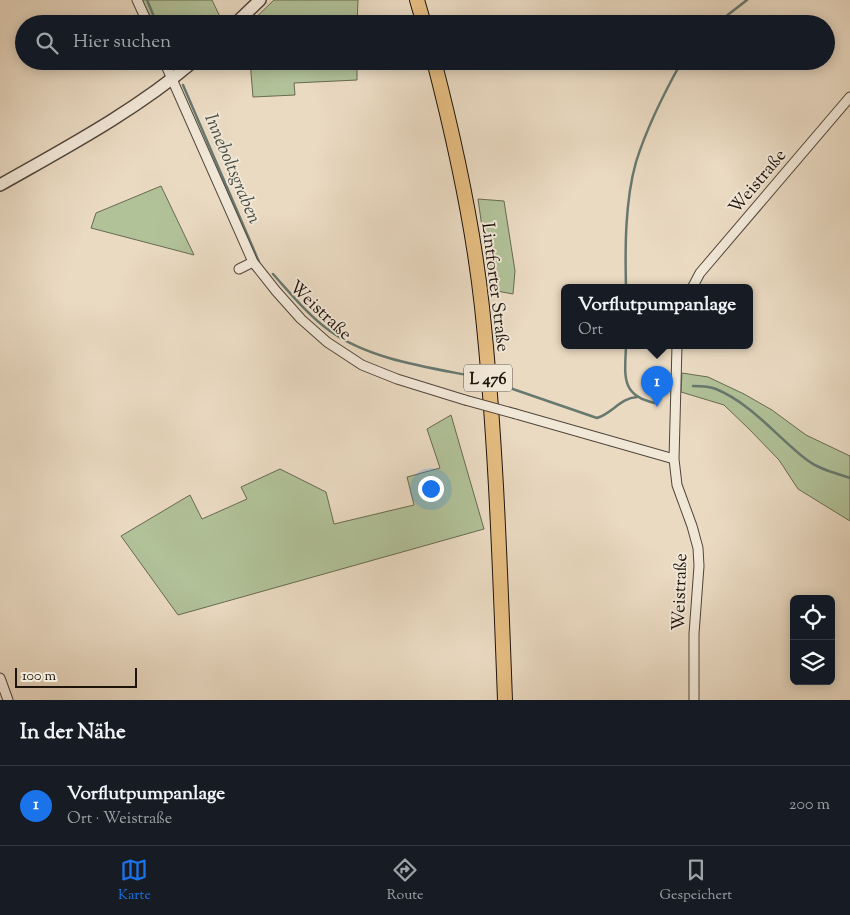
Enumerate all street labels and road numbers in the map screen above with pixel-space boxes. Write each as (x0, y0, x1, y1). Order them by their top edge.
street label: Weistraße (724, 144, 794, 220)
street label: Lintforter Straße (473, 221, 515, 353)
street label: Weistraße (282, 275, 357, 348)
road number: L 476 (464, 364, 512, 392)
street label: Weistraße (667, 553, 695, 631)

